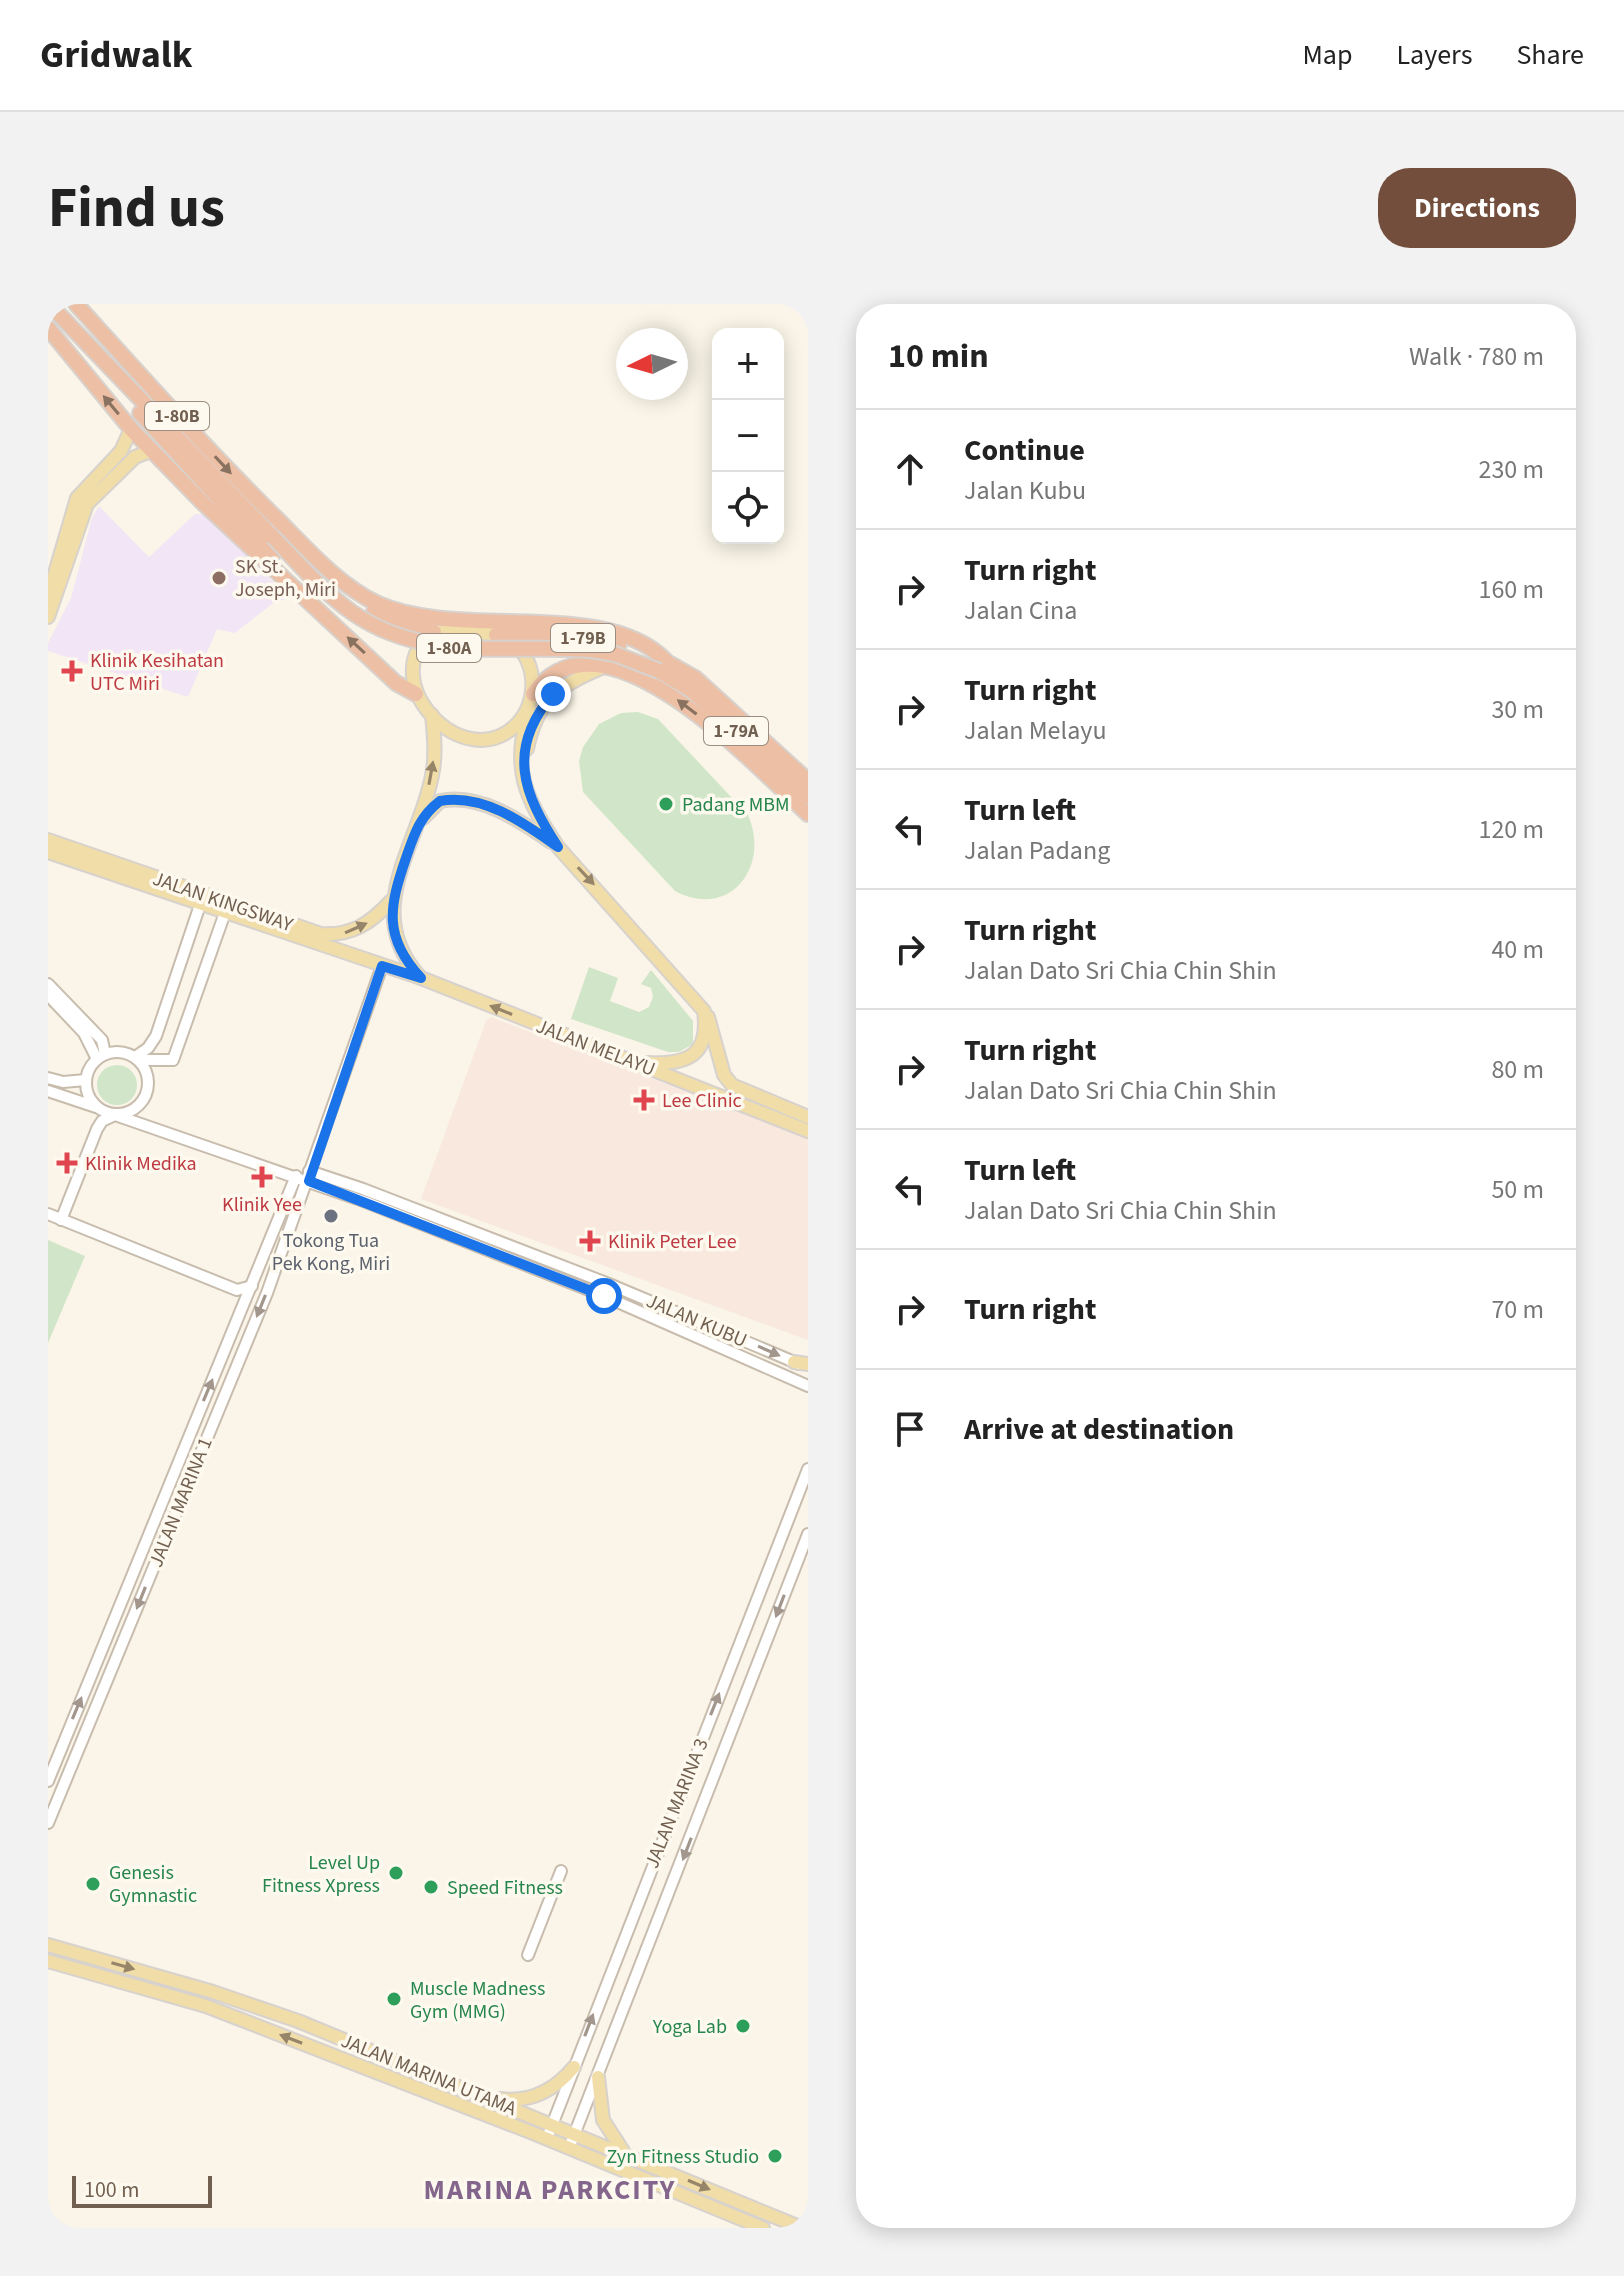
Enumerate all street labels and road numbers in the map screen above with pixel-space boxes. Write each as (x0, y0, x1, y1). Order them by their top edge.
road number: 1-80B (145, 402, 209, 430)
road number: 1-79B (551, 624, 615, 652)
road number: 1-80A (417, 634, 481, 662)
road number: 1-79A (704, 717, 768, 745)
street label: JALAN KINGSWAY (149, 865, 297, 939)
street label: JALAN MELAYU (532, 1012, 659, 1084)
street label: JALAN KUBU (642, 1287, 751, 1355)
street label: JALAN MARINA 1 (142, 1433, 220, 1572)
street label: JALAN MARINA 3 (638, 1734, 716, 1873)
street label: JALAN MARINA UTAMA (337, 2027, 521, 2123)

